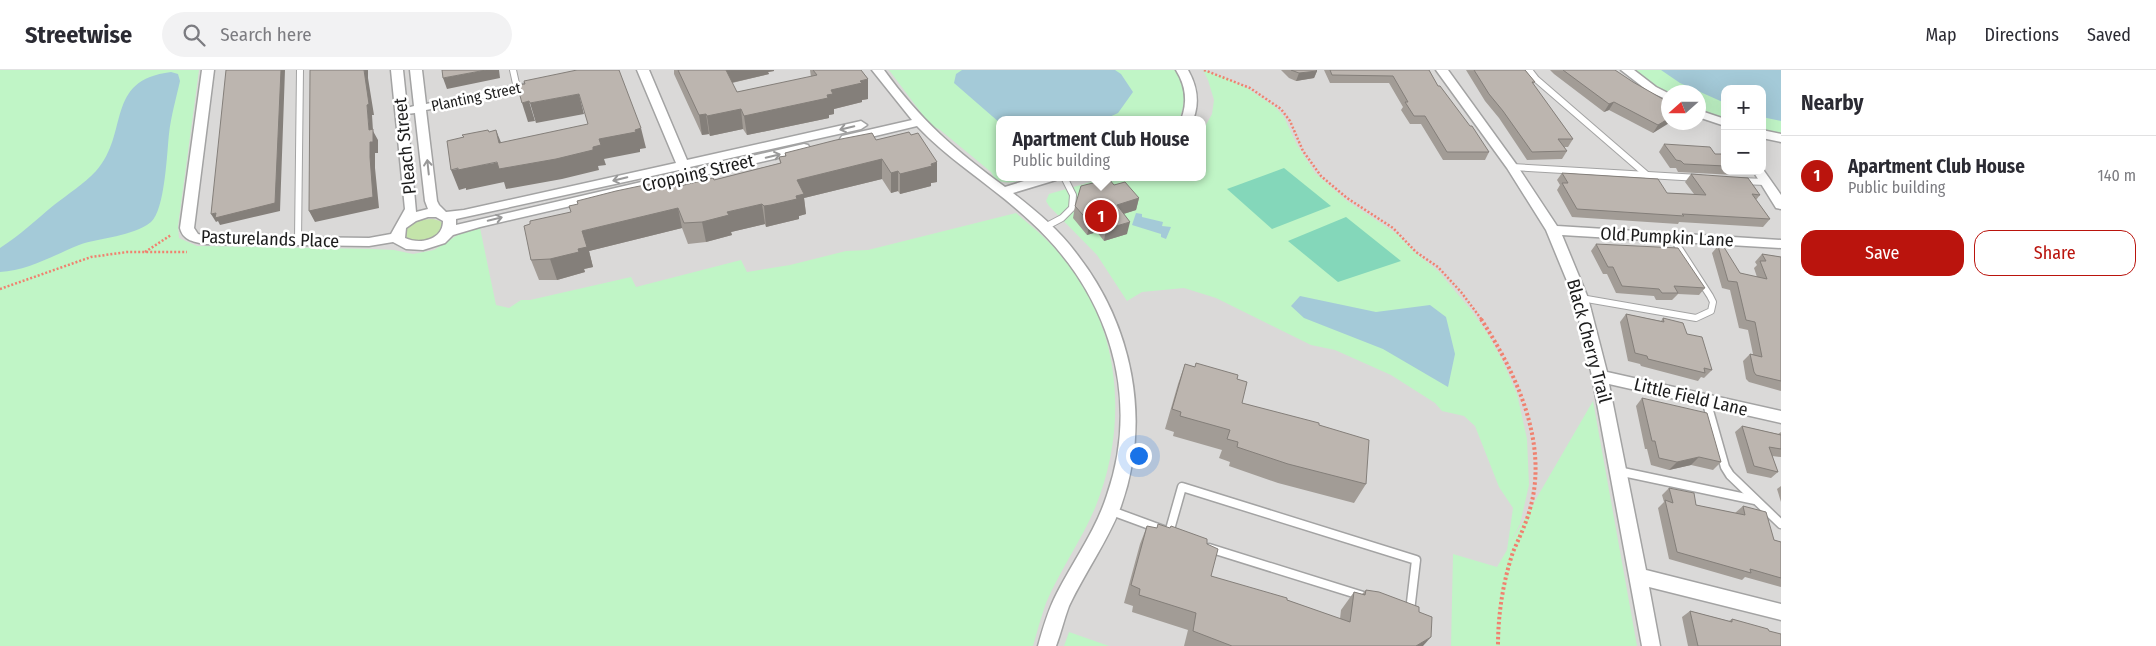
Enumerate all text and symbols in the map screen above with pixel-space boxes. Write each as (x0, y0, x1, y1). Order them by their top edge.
search box (162, 12, 512, 57)
text: Streetwise (25, 21, 132, 49)
icon: search (180, 21, 208, 49)
text: Search here (220, 23, 312, 46)
text: Map (1925, 24, 1957, 46)
text: Directions (1985, 24, 2059, 46)
text: Saved (2087, 24, 2131, 46)
street label: Planting Street (430, 79, 522, 115)
north arrow (1661, 85, 1706, 130)
map controls (1721, 85, 1766, 175)
button: + (1721, 85, 1766, 130)
text: Nearby (1801, 90, 1863, 116)
street label: Pleach Street (389, 96, 421, 195)
popup (996, 116, 1206, 181)
one-way arrow (839, 124, 855, 133)
text: Apartment Club House (1013, 128, 1189, 151)
button: − (1721, 130, 1766, 175)
street label: Cropping Street (640, 149, 756, 197)
one-way arrow (764, 151, 780, 160)
text: Public building (1013, 151, 1110, 170)
text: Apartment Club House (1848, 155, 2025, 178)
one-way arrow (423, 160, 433, 176)
text: 1 (1814, 166, 1820, 185)
text: 140 m (2098, 166, 2136, 185)
one-way arrow (612, 175, 628, 184)
text: Public building (1848, 178, 1945, 197)
pin: 1 (1085, 197, 1117, 235)
one-way arrow (486, 214, 502, 223)
street label: Old Pumpkin Lane (1600, 223, 1734, 251)
street label: Pasturelands Place (200, 226, 340, 252)
button: Save (1801, 230, 1964, 276)
button: Share (1974, 230, 2136, 276)
street label: Black Cherry Trail (1562, 277, 1616, 406)
street label: Little Field Lane (1632, 373, 1750, 421)
your location (1126, 443, 1152, 469)

